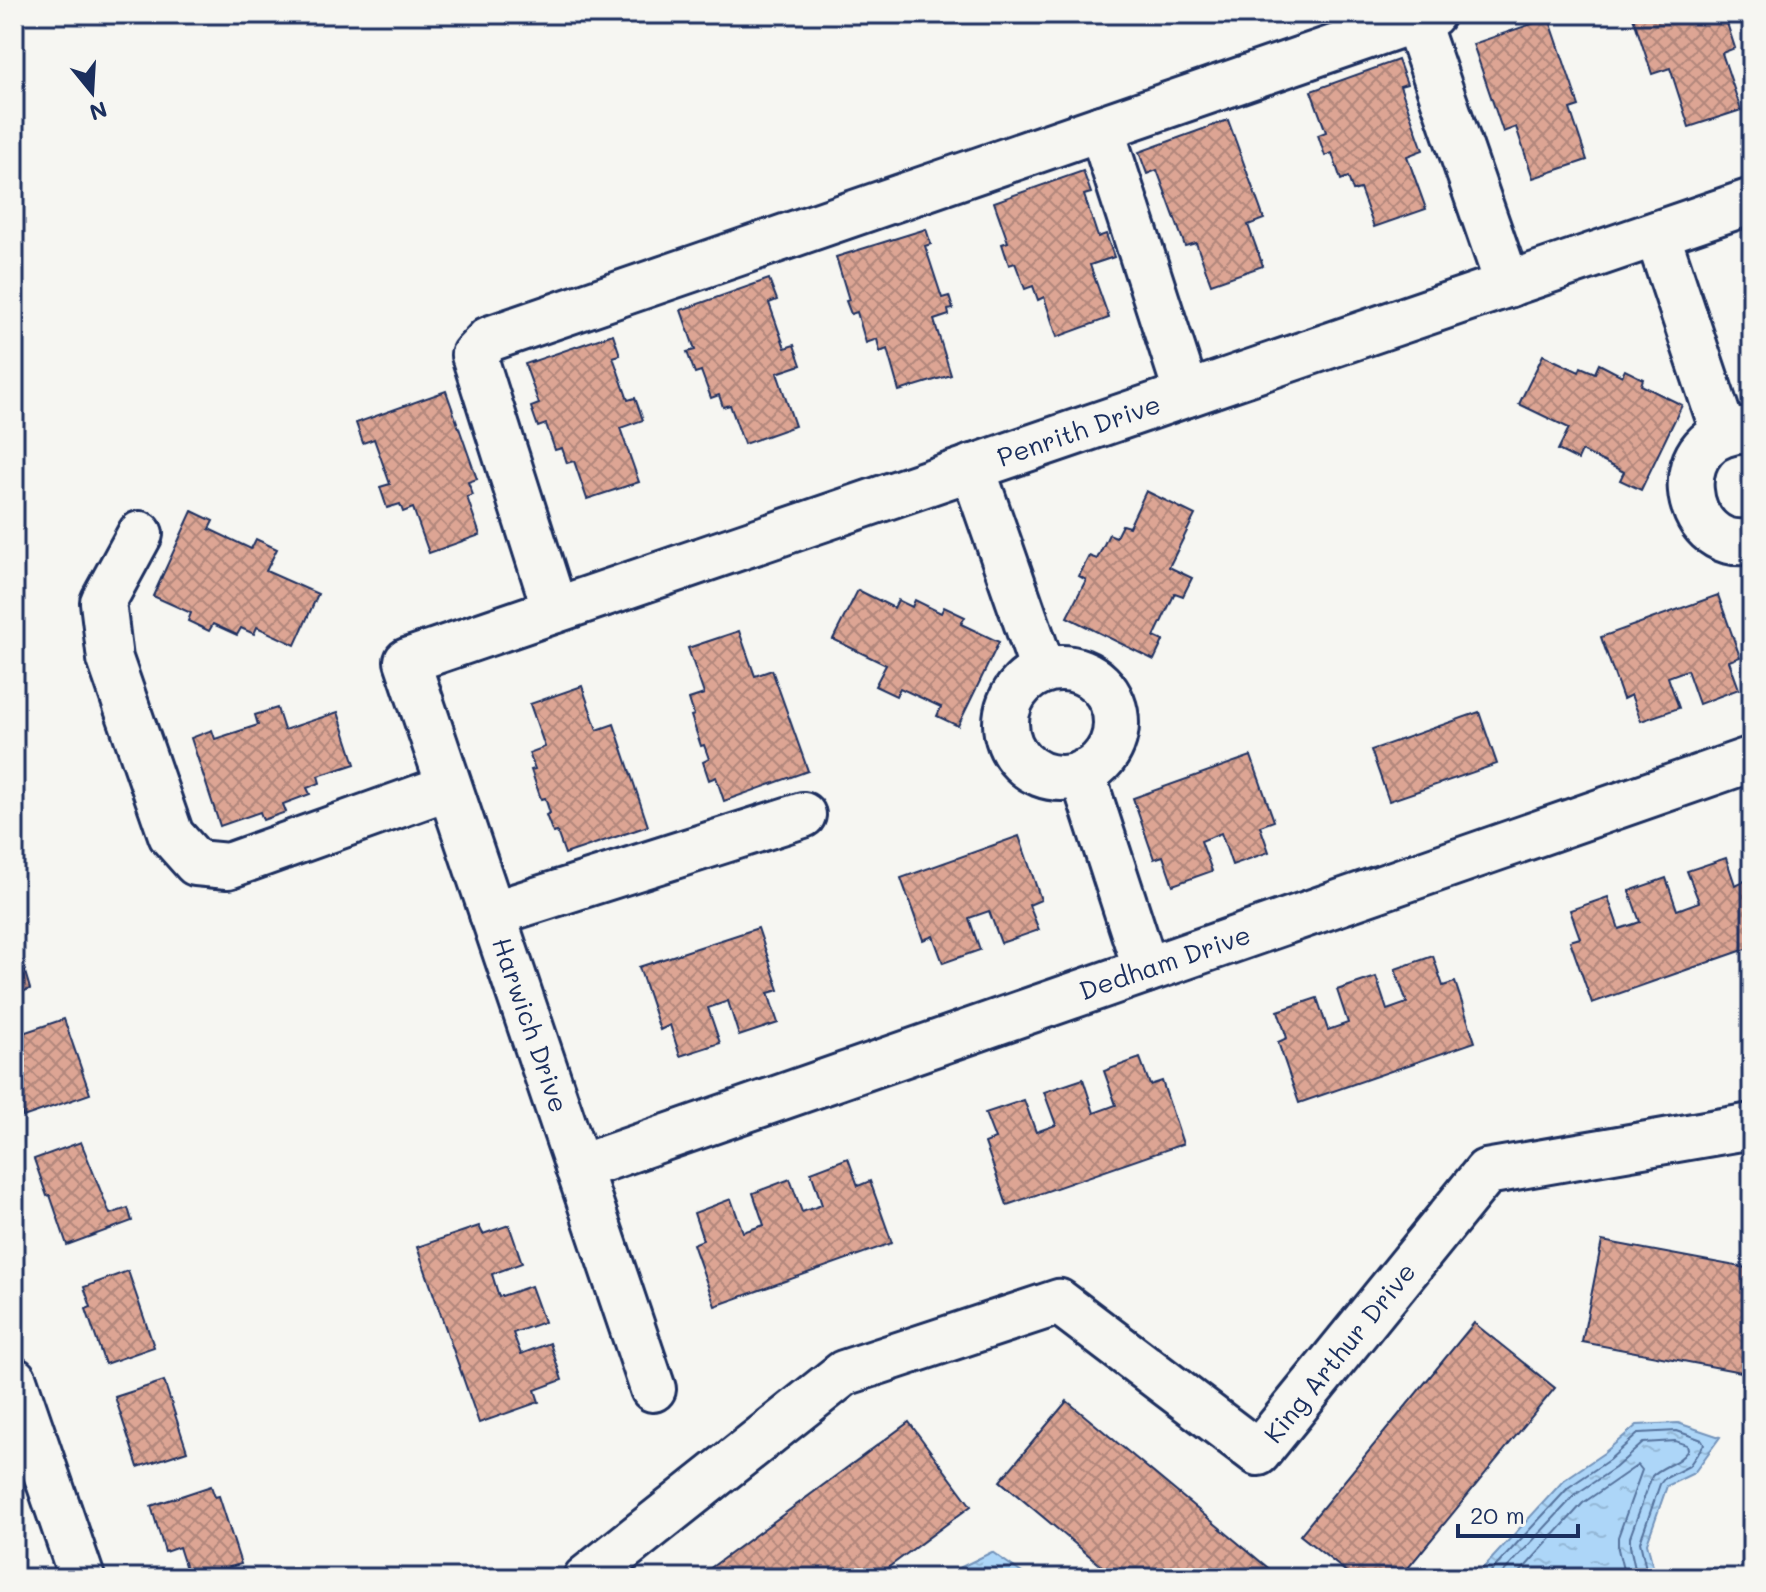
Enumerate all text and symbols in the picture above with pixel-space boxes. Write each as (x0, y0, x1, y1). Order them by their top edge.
north arrow (52, 52, 132, 132)
text: N (86, 95, 111, 128)
street label: Penrith Drive (993, 386, 1165, 474)
street label: Dedham Drive (1074, 917, 1255, 1007)
street label: Harwich Drive (485, 933, 577, 1117)
street label: King Arthur Drive (1256, 1255, 1423, 1450)
scale bar (1458, 1488, 1578, 1538)
text: 20 m (1470, 1499, 1525, 1530)

